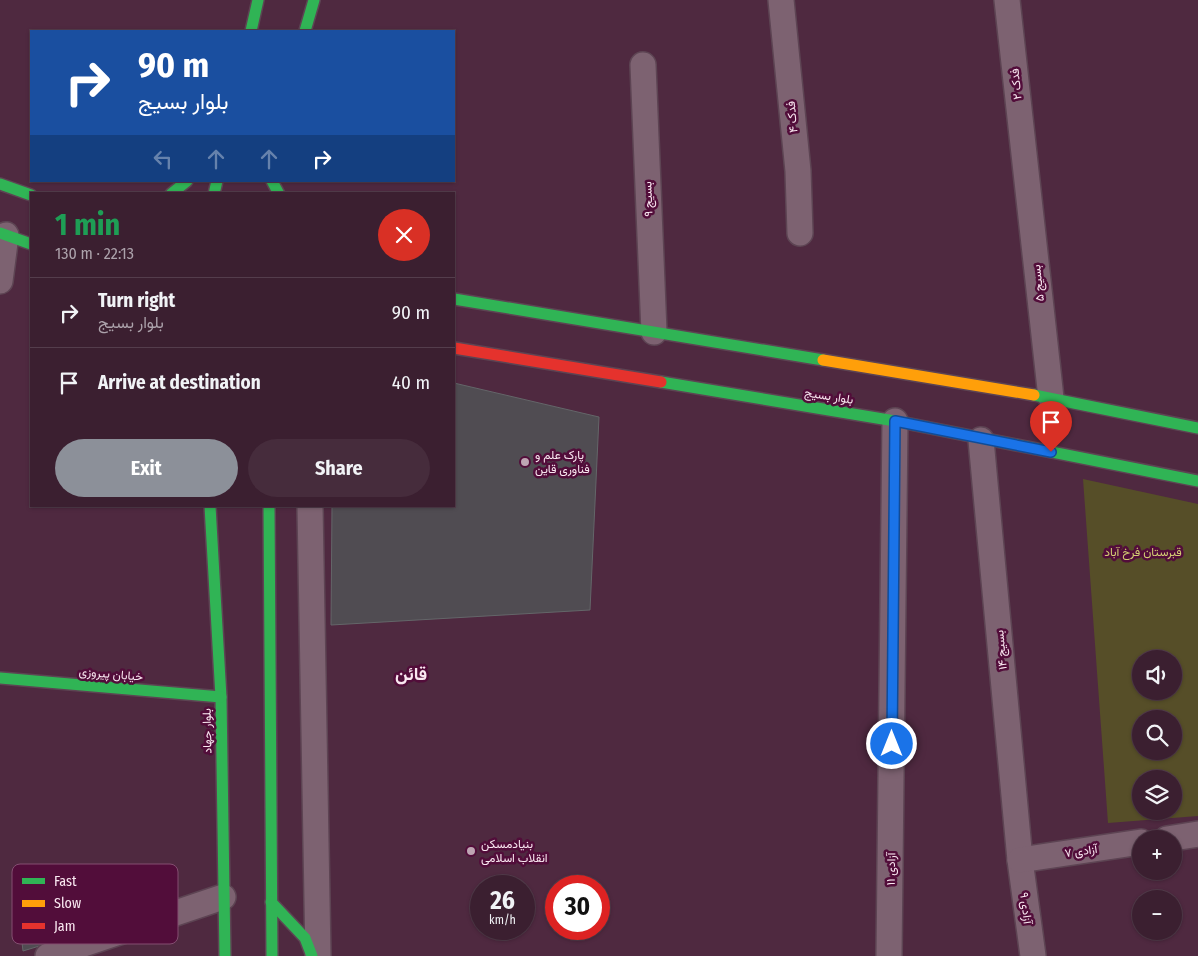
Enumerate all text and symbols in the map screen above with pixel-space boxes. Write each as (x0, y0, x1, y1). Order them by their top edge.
text: 90 m (138, 44, 209, 86)
icon: right (55, 50, 120, 115)
street label: فدک ۲ (1007, 68, 1025, 100)
text: بلوار بسیج (138, 88, 228, 115)
street label: فدک ۴ (784, 100, 800, 134)
icon: left (149, 145, 177, 173)
icon: ahead (202, 145, 230, 173)
icon: ahead (255, 145, 283, 173)
icon: right (308, 145, 336, 173)
street label: بسیج ۹ (640, 181, 658, 217)
text: 1 min (55, 207, 120, 243)
button: close (378, 209, 430, 261)
text: 130 m · 22:13 (55, 244, 134, 263)
street label: بسیج ۵ (1029, 264, 1049, 302)
text: Turn right (98, 289, 175, 312)
icon: right (55, 299, 83, 327)
text: 90 m (392, 301, 430, 324)
text: بلوار بسیج (98, 313, 164, 332)
icon: arrive (55, 369, 83, 397)
text: Arrive at destination (98, 371, 261, 394)
text: 40 m (392, 371, 430, 394)
street label: بلوار بسیج (803, 385, 854, 409)
pin (1030, 401, 1072, 452)
icon: arrive (1037, 408, 1065, 436)
button: Exit (55, 439, 238, 497)
button: Share (248, 439, 430, 497)
place label: پارک علم و فناوری قاین (535, 448, 590, 477)
marker: پارک علم و فناوری قاین (519, 456, 531, 468)
park label: قبرستان فرخ آباد (1104, 545, 1182, 561)
street label: بسیج ۱۴ (992, 629, 1012, 671)
map controls (1132, 650, 1182, 940)
button: sound (1132, 650, 1182, 700)
district label: قائن (395, 663, 427, 685)
street label: خیابان پیروزی (78, 664, 144, 685)
street label: بلوار جهاد (200, 708, 215, 754)
button: search (1132, 710, 1182, 760)
position arrow (865, 717, 917, 769)
button: layers (1132, 770, 1182, 820)
button: + (1132, 830, 1182, 880)
place label: بنیادمسکن انقلاب اسلامی (481, 837, 548, 866)
street label: آزادی ۷ (1064, 842, 1100, 861)
marker: بنیادمسکن انقلاب اسلامی (465, 845, 477, 857)
street label: آزادی ۱۱ (884, 851, 899, 886)
legend (12, 864, 178, 944)
text: Fast (54, 873, 77, 890)
speed limit sign: 30 (545, 875, 610, 940)
text: 26 (490, 886, 515, 916)
button: − (1132, 890, 1182, 940)
street label: آزادی ۹ (1016, 891, 1035, 926)
text: Slow (54, 895, 81, 912)
text: km/h (489, 913, 516, 927)
text: Jam (54, 918, 75, 935)

